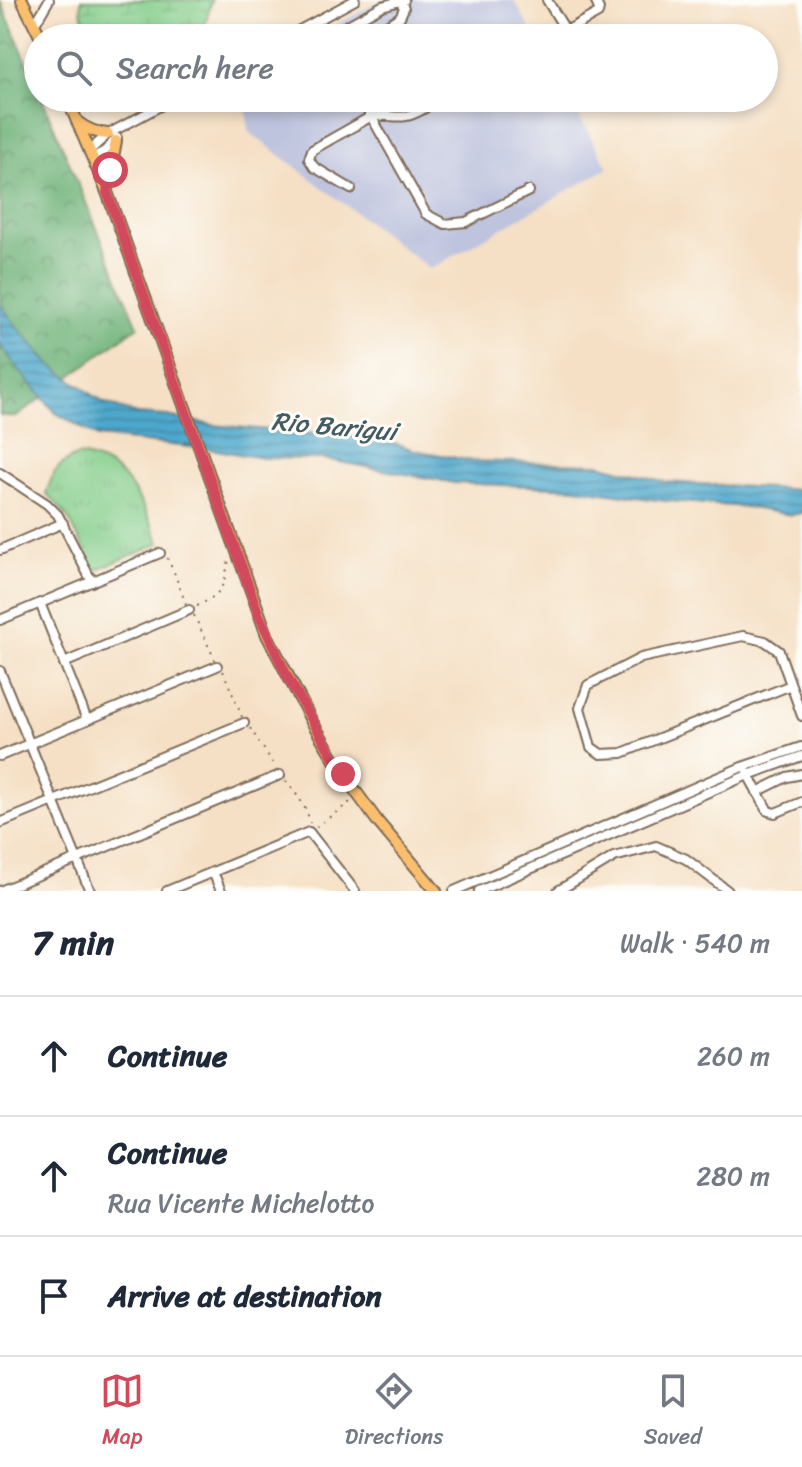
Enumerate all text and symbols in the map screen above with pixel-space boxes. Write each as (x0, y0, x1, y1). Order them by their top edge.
search box (24, 24, 778, 112)
text: Search here (116, 41, 274, 95)
icon: search (52, 46, 96, 90)
route start (92, 152, 128, 188)
water label: Rio Barigui (270, 398, 403, 455)
route end (325, 756, 361, 792)
text: 7 min (32, 913, 114, 973)
text: Walk · 540 m (620, 920, 770, 966)
text: Continue (108, 1029, 227, 1083)
text: 260 m (697, 1033, 770, 1079)
icon: ahead (32, 1034, 76, 1078)
text: Continue (108, 1126, 227, 1180)
text: 280 m (696, 1153, 770, 1199)
icon: ahead (32, 1154, 76, 1198)
text: Rua Vicente Michelotto (108, 1180, 374, 1226)
text: Arrive at destination (108, 1269, 382, 1323)
icon: arrive (32, 1274, 76, 1318)
tab: Map (100, 1369, 144, 1456)
tab: Directions (345, 1369, 443, 1456)
tab: Saved (644, 1369, 702, 1456)

